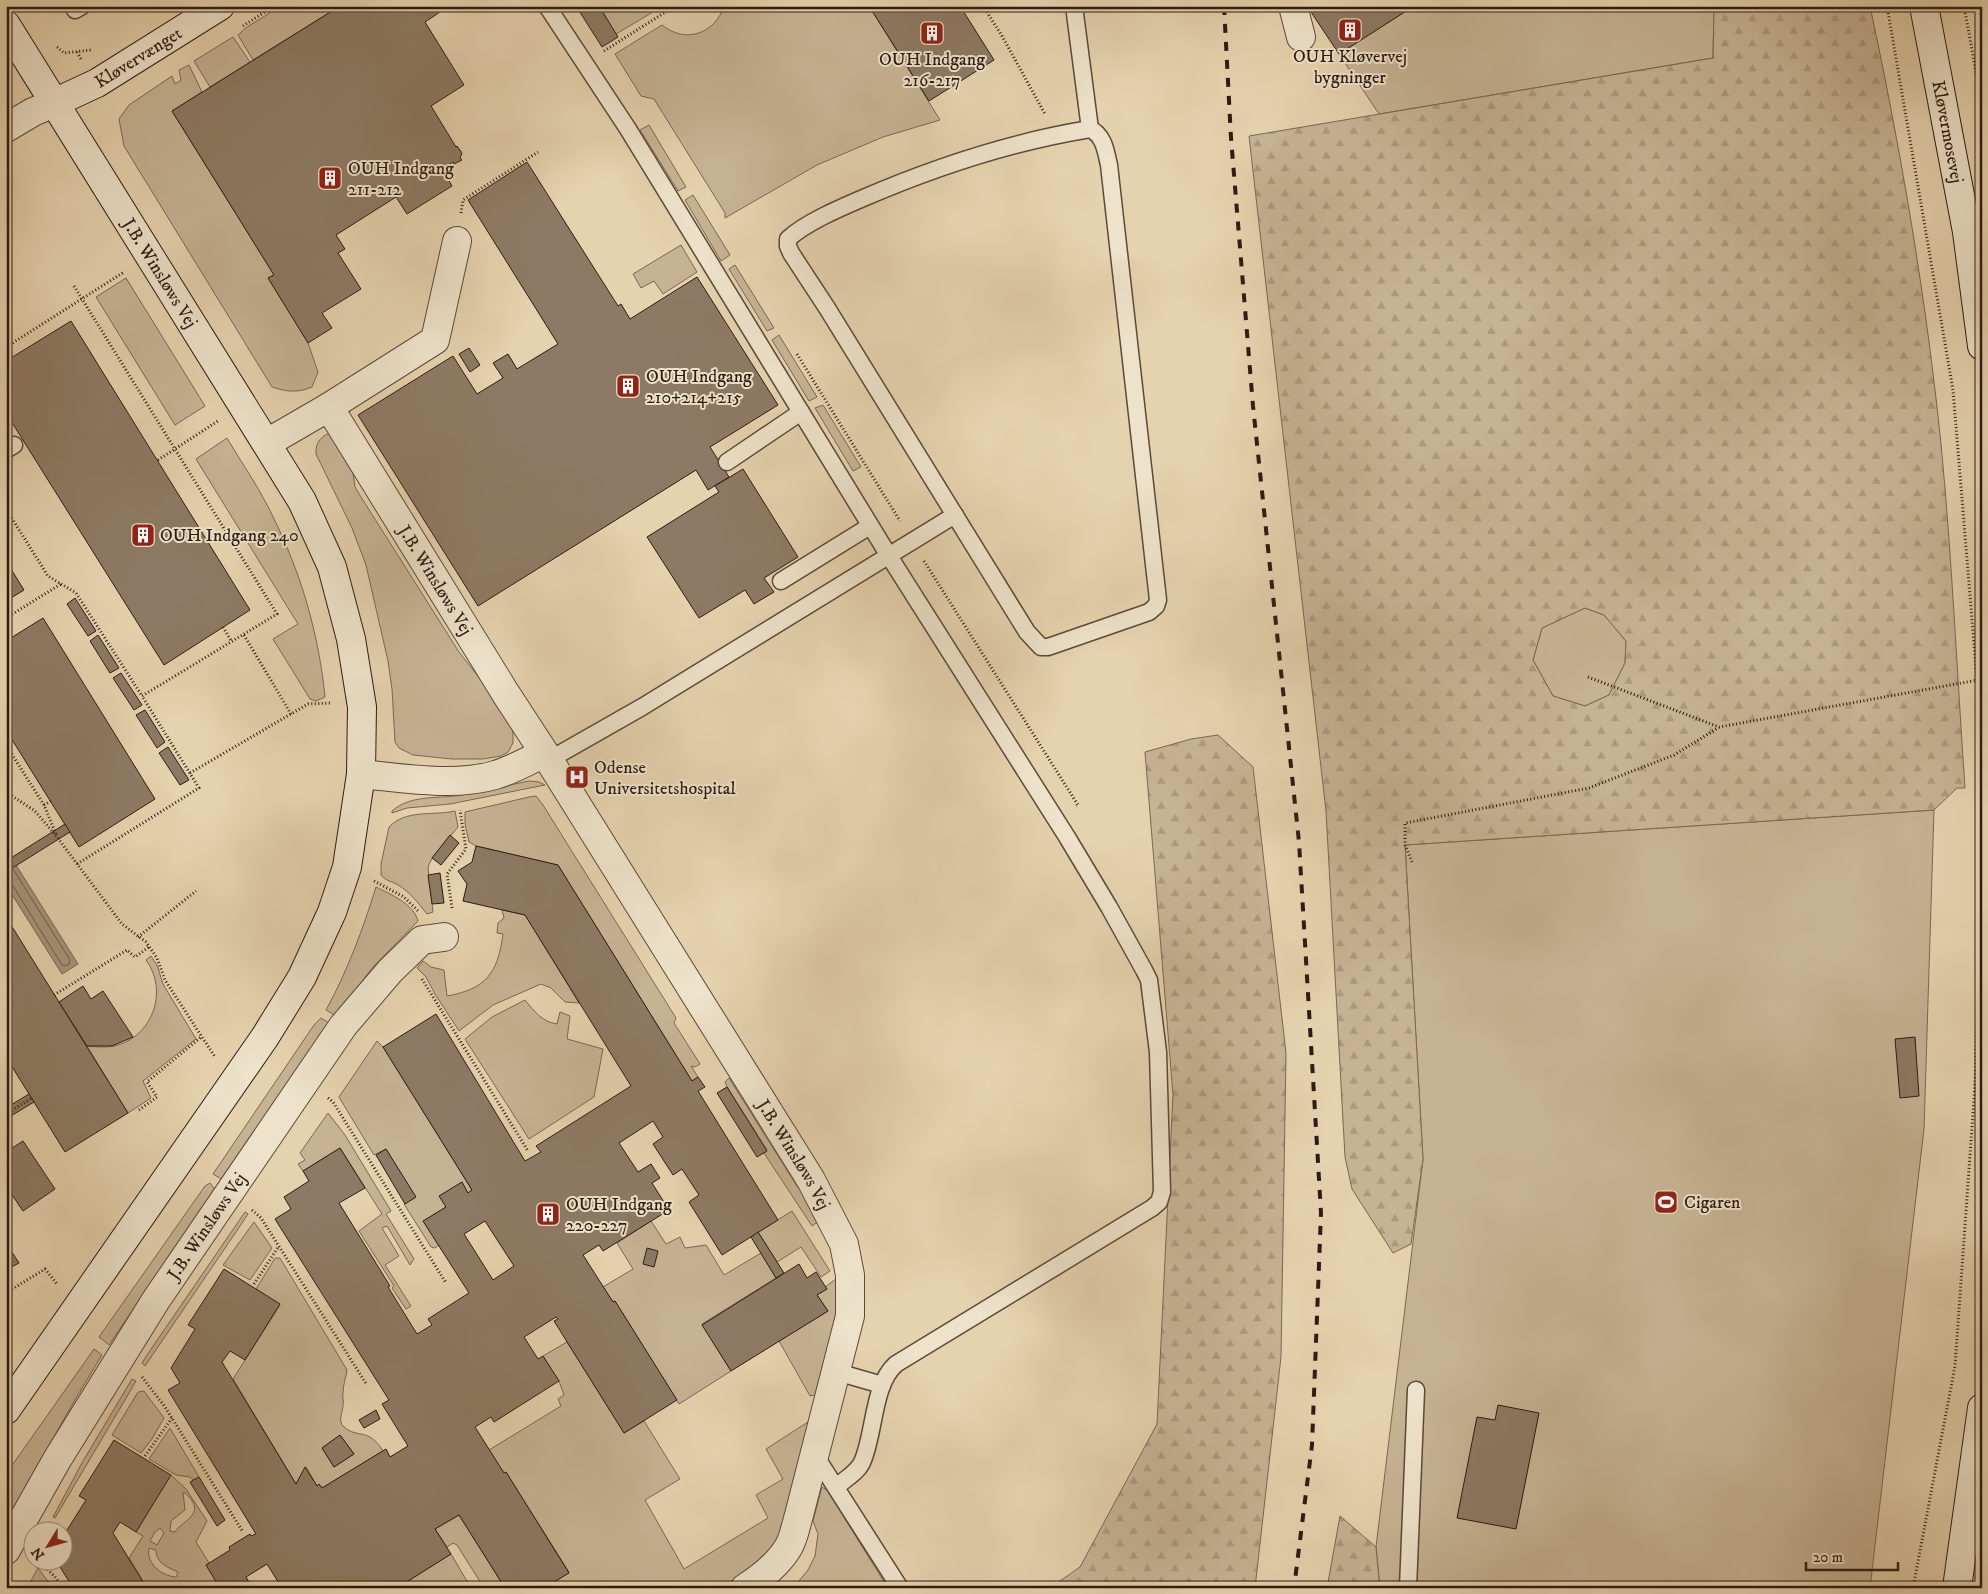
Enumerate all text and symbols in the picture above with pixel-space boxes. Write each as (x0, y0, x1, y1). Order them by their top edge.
building icon: OUH Kløvervej bygninger (1337, 17, 1363, 43)
building icon: OUH Indgang 216-217 (919, 20, 945, 46)
street label: Kløvervænget (91, 22, 187, 94)
place label: OUH Kløvervej bygninger (1293, 46, 1407, 89)
place label: OUH Indgang 216-217 (879, 49, 985, 92)
street label: Kløvermosevej (1926, 79, 1967, 185)
place label: OUH Indgang 211-212 (348, 158, 454, 201)
building icon: OUH Indgang 211-212 (317, 165, 343, 191)
street label: J.B. Winsløws Vej (116, 213, 202, 332)
place label: OUH Indgang 210+214+215 (646, 366, 752, 409)
building icon: OUH Indgang 210+214+215 (615, 373, 641, 399)
street label: J.B. Winsløws Vej (392, 520, 477, 639)
building icon: OUH Indgang 240 (130, 522, 156, 548)
place label: OUH Indgang 240 (160, 525, 299, 547)
place label: Odense Universitetshospital (594, 757, 736, 800)
hospital icon: Odense Universitetshospital (564, 764, 590, 790)
street label: J.B. Winsløws Vej (750, 1094, 834, 1214)
street label: J.B. Winsløws Vej (162, 1169, 252, 1286)
sports icon: Cigaren (1653, 1189, 1679, 1215)
place label: Cigaren (1684, 1192, 1741, 1214)
place label: OUH Indgang 220-227 (566, 1194, 672, 1237)
building icon: OUH Indgang 220-227 (535, 1201, 561, 1227)
north arrow (22, 1522, 72, 1572)
scale bar (1806, 1539, 1898, 1571)
text: N (27, 1543, 49, 1563)
text: 20 m (1813, 1548, 1843, 1567)

